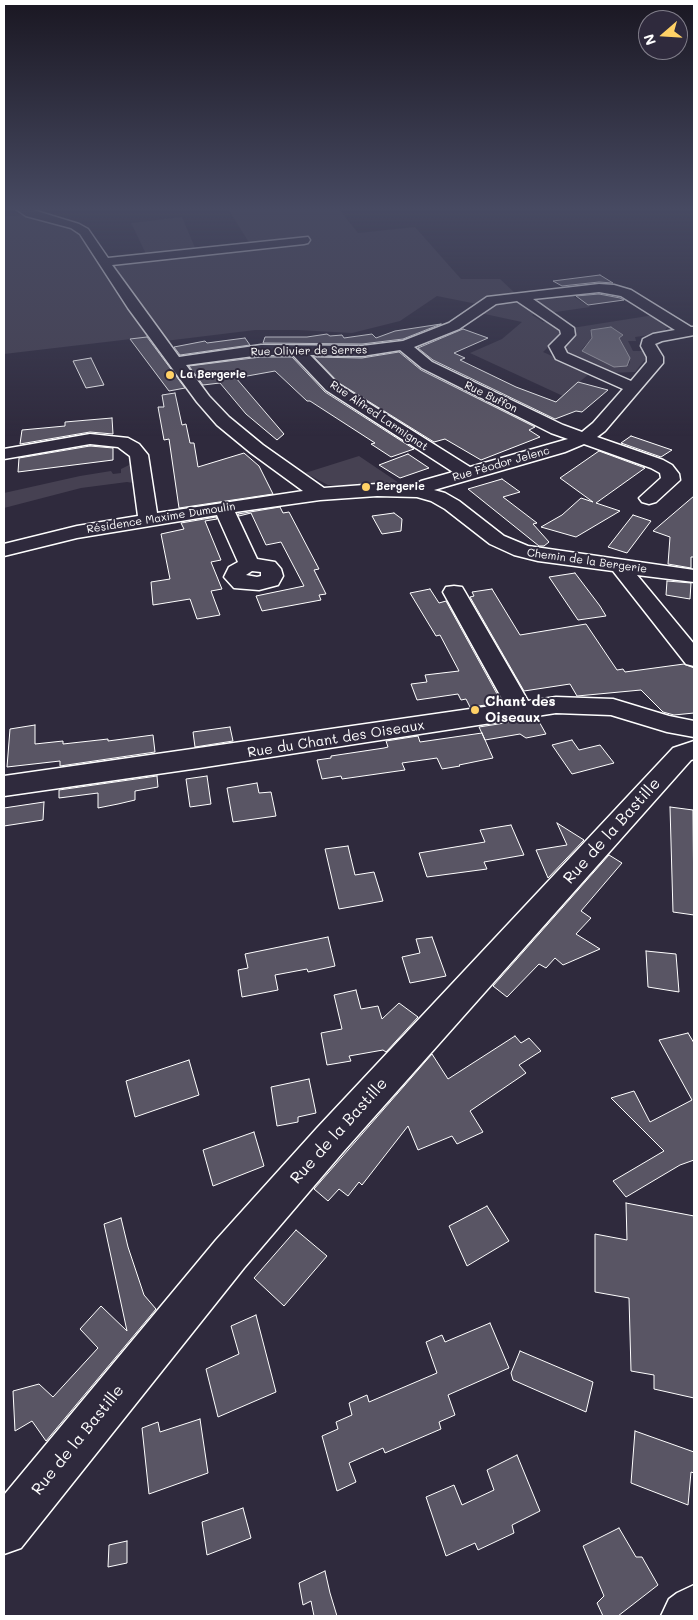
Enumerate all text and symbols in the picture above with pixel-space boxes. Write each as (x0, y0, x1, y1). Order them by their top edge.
north arrow (638, 10, 688, 60)
text: N (639, 32, 660, 48)
street label: Rue Olivier de Serres (251, 343, 367, 359)
place label: La Bergerie (180, 368, 246, 382)
marker: La Bergerie (164, 369, 176, 381)
street label: Rue Alfred Larmignat (328, 378, 430, 454)
street label: Rue Buffon (462, 378, 520, 416)
street label: Rue Féodor Jelenc (451, 444, 551, 484)
place label: Bergerie (376, 480, 425, 494)
marker: Bergerie (360, 481, 372, 493)
street label: Résidence Maxime Dumoulin (86, 500, 236, 536)
street label: Chemin de la Bergerie (526, 546, 648, 576)
place label: Chant des Oiseaux (485, 694, 556, 726)
marker: Chant des Oiseaux (469, 704, 481, 716)
street label: Rue du Chant des Oiseaux (246, 717, 426, 761)
street label: Rue de la Bastille (559, 774, 665, 888)
street label: Rue de la Bastille (286, 1074, 392, 1188)
street label: Rue de la Bastille (28, 1381, 128, 1499)

